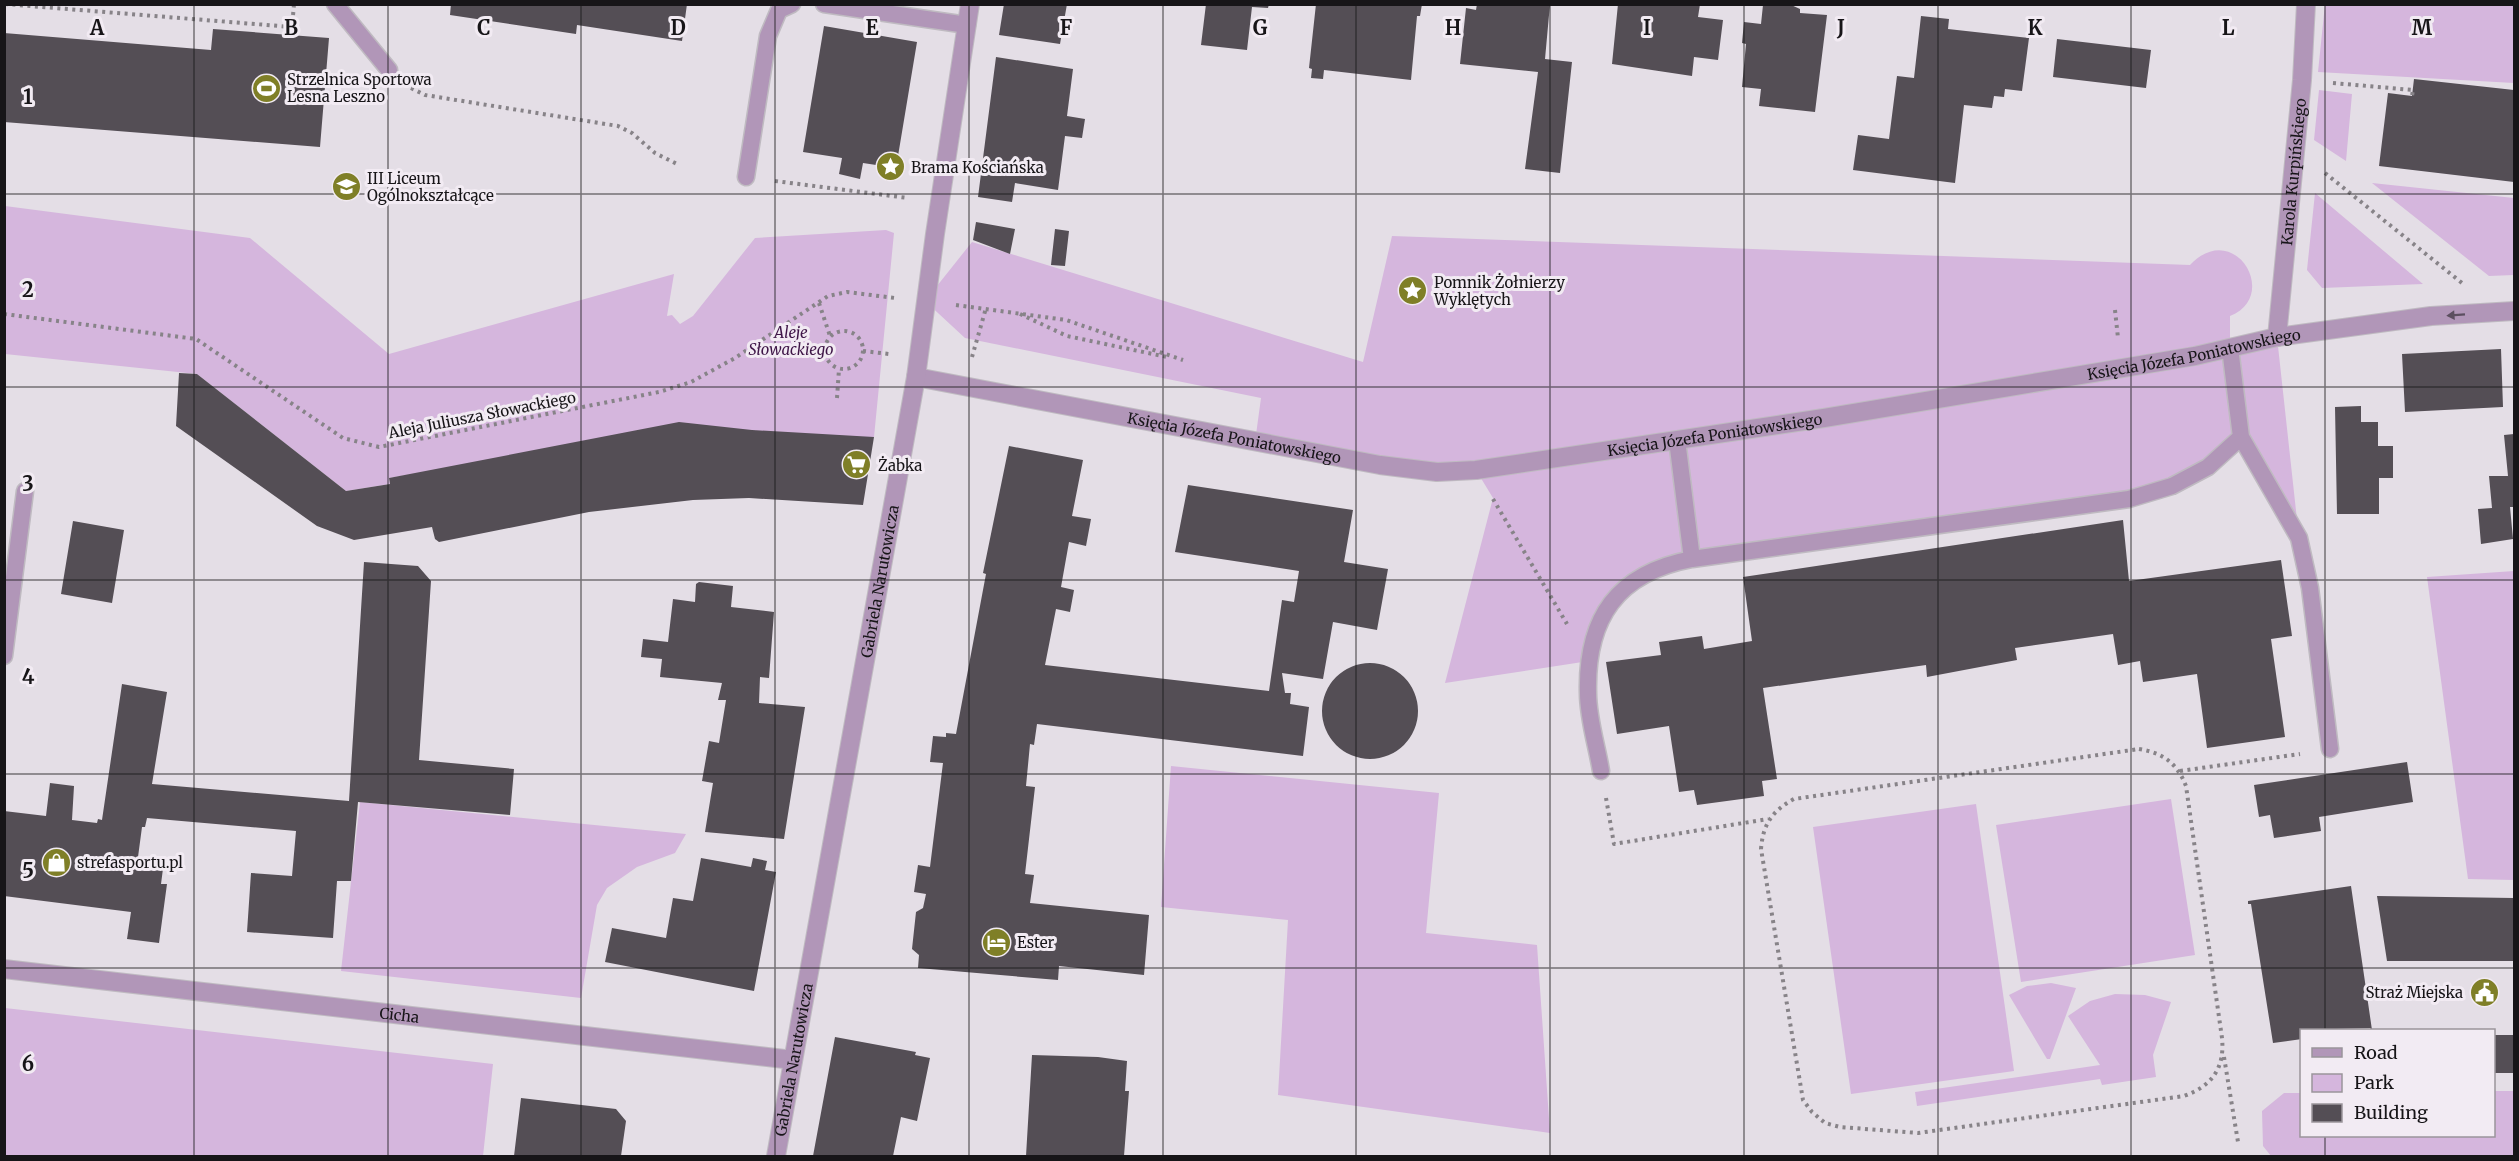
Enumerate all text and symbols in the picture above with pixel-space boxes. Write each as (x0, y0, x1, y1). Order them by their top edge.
text: A (89, 15, 105, 40)
text: B (284, 15, 298, 40)
text: C (477, 15, 491, 40)
text: D (670, 15, 686, 40)
text: E (865, 15, 879, 40)
text: F (1060, 15, 1073, 40)
text: G (1253, 15, 1268, 40)
text: H (1445, 15, 1461, 40)
text: I (1643, 15, 1651, 40)
text: J (1836, 15, 1845, 40)
text: K (2028, 15, 2043, 40)
text: L (2222, 15, 2235, 40)
text: M (2412, 15, 2433, 40)
place label: Strzelnica Sportowa Lesna Leszno (287, 70, 432, 106)
sports icon: Strzelnica Sportowa Lesna Leszno (250, 72, 282, 104)
text: 1 (23, 84, 33, 109)
street label: Karola Kurpińskiego (2276, 97, 2310, 246)
place icon: Brama Kościańska (874, 151, 906, 183)
place label: Brama Kościańska (911, 158, 1044, 177)
place label: III Liceum Ogólnokształcące (367, 169, 494, 205)
school or university icon: III Liceum Ogólnokształcące (330, 171, 362, 203)
place label: Pomnik Żołnierzy Wyklętych (1433, 273, 1565, 309)
place icon: Pomnik Żołnierzy Wyklętych (1397, 275, 1429, 307)
text: 2 (22, 277, 34, 302)
one-way arrow (2447, 310, 2466, 319)
park label: Aleje Słowackiego (748, 323, 834, 359)
street label: Księcia Józefa Poniatowskiego (2086, 324, 2302, 383)
street label: Aleja Juliusza Słowackiego (386, 387, 578, 443)
street label: Księcia Józefa Poniatowskiego (1126, 408, 1343, 467)
street label: Księcia Józefa Poniatowskiego (1606, 409, 1824, 460)
supermarket icon: Żabka (841, 449, 873, 481)
place label: Żabka (878, 456, 922, 475)
text: 3 (22, 471, 34, 496)
street label: Gabriela Narutowicza (856, 503, 902, 659)
text: 4 (22, 664, 35, 689)
shop icon: strefasportu.pl (40, 846, 72, 878)
place label: strefasportu.pl (77, 853, 183, 872)
text: 5 (22, 858, 34, 883)
hotel icon: Ester (980, 926, 1012, 958)
place label: Ester (1017, 933, 1054, 952)
public building icon: Straż Miejska (2468, 976, 2500, 1008)
street label: Gabriela Narutowicza (770, 982, 816, 1138)
place label: Straż Miejska (2365, 983, 2463, 1002)
street label: Cicha (379, 1003, 420, 1026)
legend (2300, 1029, 2495, 1137)
text: Road (2354, 1041, 2398, 1064)
text: 6 (22, 1051, 34, 1076)
text: Park (2354, 1071, 2395, 1094)
text: Building (2354, 1101, 2428, 1124)

